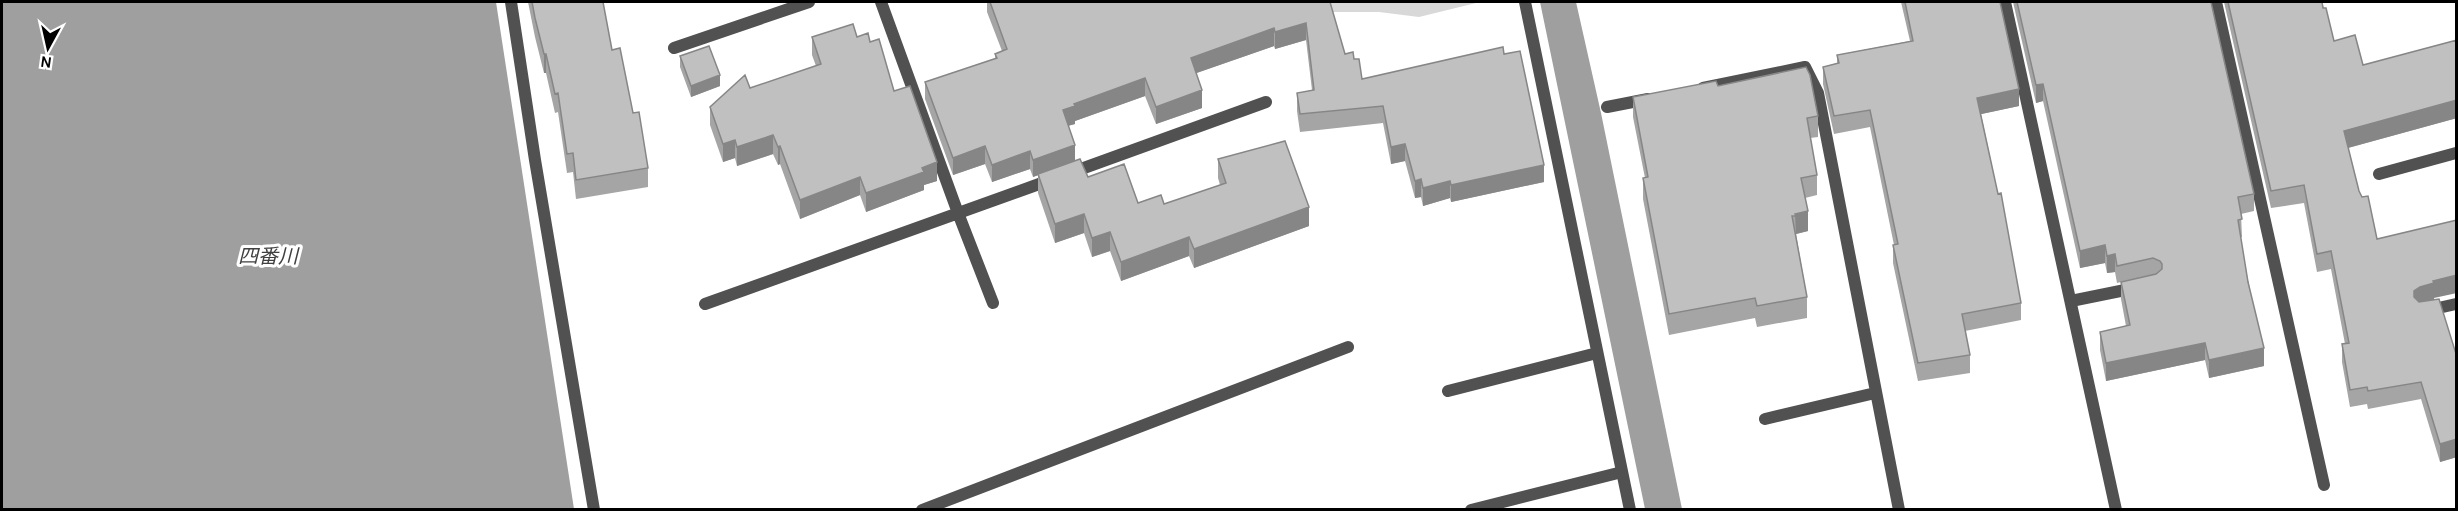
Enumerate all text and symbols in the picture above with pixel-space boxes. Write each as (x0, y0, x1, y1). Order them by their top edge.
north arrow (18, 18, 78, 78)
text: N (39, 52, 53, 73)
water label: 四番川 (238, 245, 300, 268)

